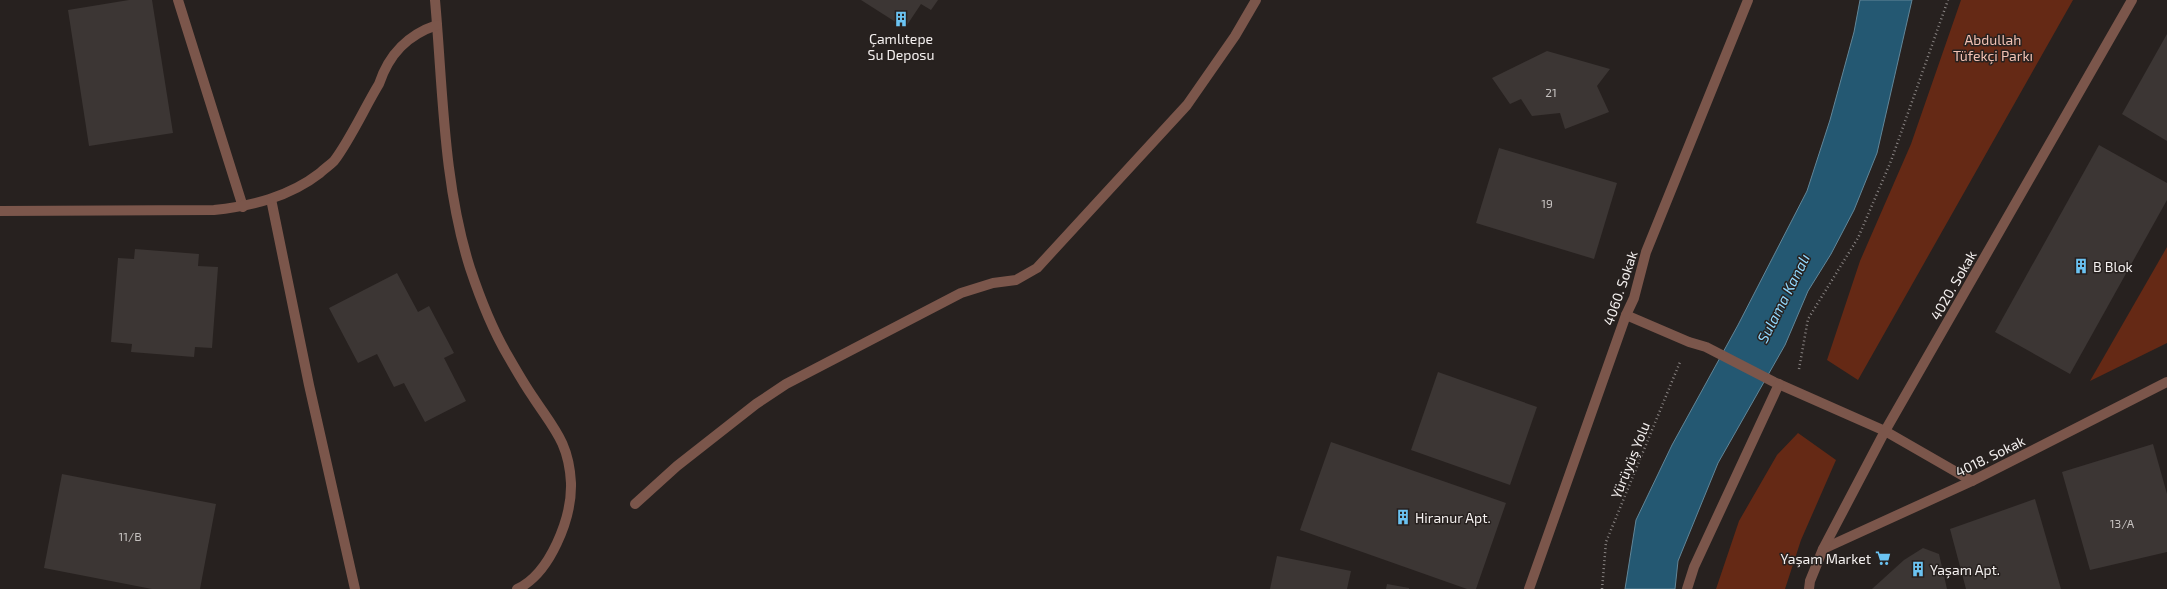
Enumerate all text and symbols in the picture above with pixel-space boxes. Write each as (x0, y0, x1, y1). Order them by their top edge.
building icon: Çamlıtepe Su Deposu (892, 10, 910, 28)
place label: Çamlıtepe Su Deposu (868, 30, 934, 63)
park label: Abdullah Tüfekçi Parkı (1953, 31, 2033, 65)
house number: 21 (1545, 85, 1557, 99)
house number: 19 (1541, 196, 1553, 210)
street label: 4020. Sokak (1926, 247, 1980, 323)
street label: 4060. Sokak (1599, 249, 1641, 327)
water label: Sulama Kanalı (1753, 250, 1813, 346)
building icon: B Blok (2072, 257, 2090, 275)
place label: B Blok (2093, 258, 2133, 275)
street label: Yürüyüş Yolu (1607, 419, 1654, 501)
street label: 4018. Sokak (1952, 432, 2028, 480)
building icon: Hiranur Apt. (1394, 508, 1412, 526)
place label: Hiranur Apt. (1415, 509, 1491, 526)
house number: 13/A (2110, 516, 2135, 530)
house number: 11/B (118, 529, 142, 543)
supermarket icon: Yaşam Market (1874, 549, 1892, 567)
place label: Yaşam Market (1781, 550, 1871, 568)
building icon: Yaşam Apt. (1909, 560, 1927, 578)
place label: Yaşam Apt. (1930, 561, 2000, 579)

